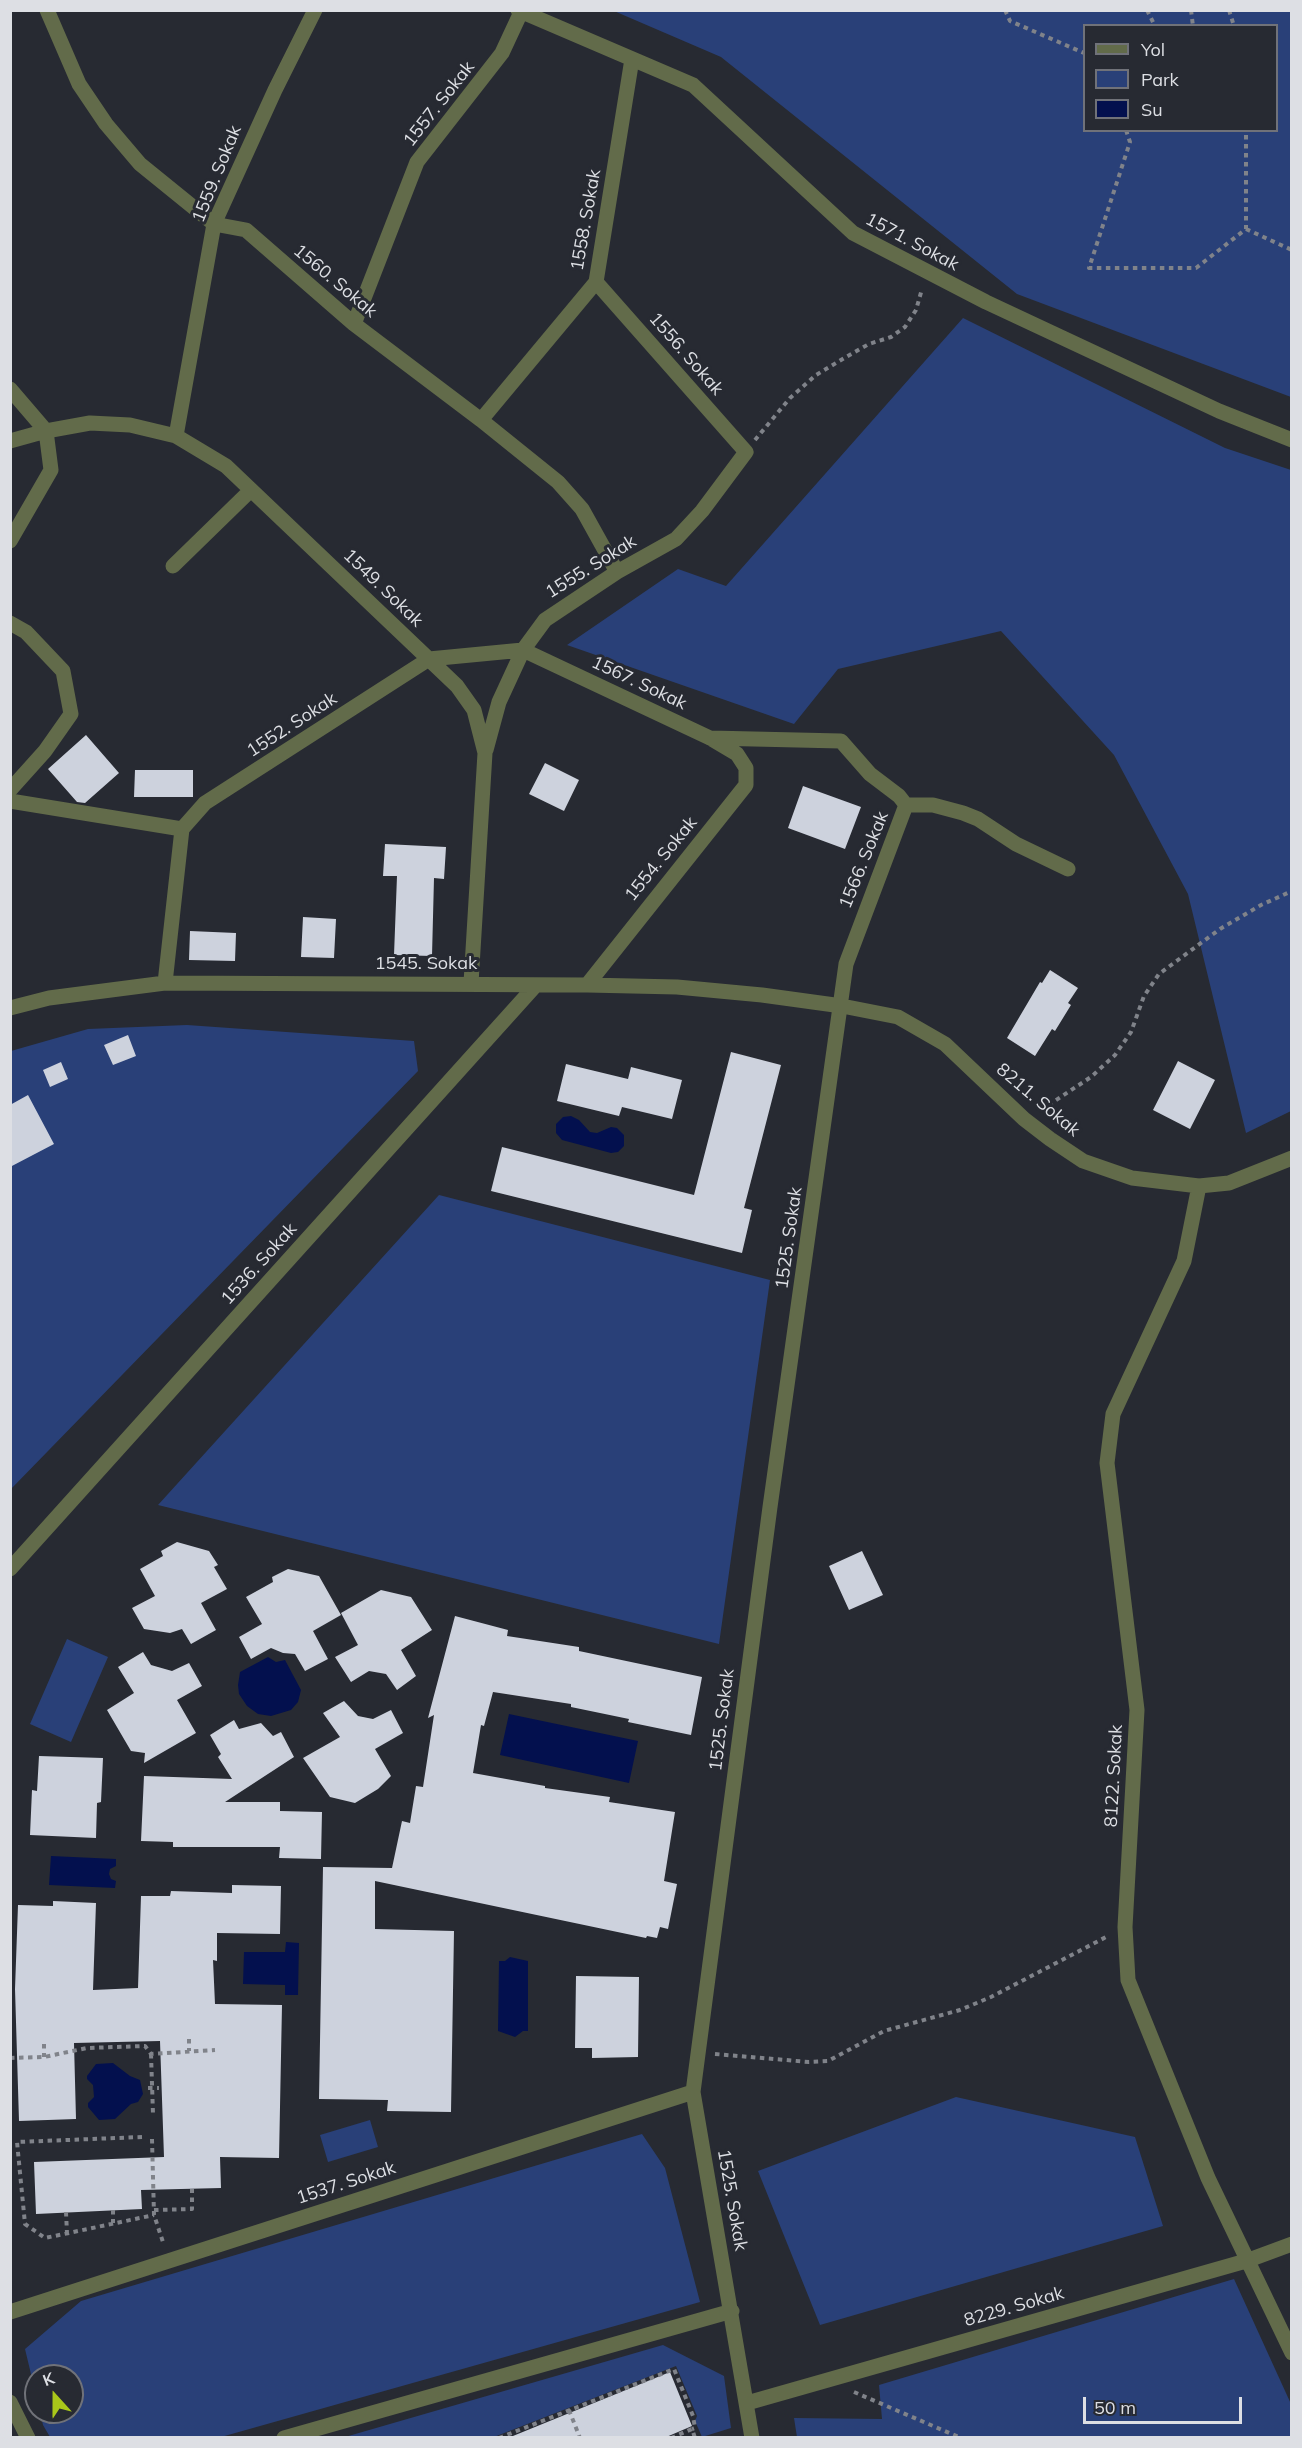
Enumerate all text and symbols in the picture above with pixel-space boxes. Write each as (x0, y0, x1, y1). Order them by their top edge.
legend (1083, 24, 1278, 132)
text: Yol (1141, 38, 1165, 61)
street label: 1557. Sokak (399, 57, 479, 151)
text: Park (1141, 68, 1179, 91)
text: Su (1141, 98, 1163, 121)
street label: 1559. Sokak (188, 122, 246, 226)
street label: 1558. Sokak (566, 168, 606, 272)
street label: 1571. Sokak (862, 208, 962, 276)
street label: 1560. Sokak (289, 240, 381, 322)
street label: 1556. Sokak (644, 308, 728, 400)
street label: 1555. Sokak (542, 531, 640, 603)
street label: 1549. Sokak (339, 545, 427, 631)
street label: 1567. Sokak (588, 652, 690, 714)
street label: 1552. Sokak (243, 688, 341, 762)
street label: 1566. Sokak (835, 808, 893, 912)
street label: 1554. Sokak (620, 812, 702, 906)
street label: 1545. Sokak (375, 953, 477, 975)
street label: 8211. Sokak (992, 1059, 1084, 1141)
street label: 1525. Sokak (771, 1186, 807, 1290)
street label: 1536. Sokak (217, 1219, 301, 1309)
street label: 1525. Sokak (705, 1668, 739, 1772)
street label: 8122. Sokak (1101, 1724, 1127, 1828)
street label: 1525. Sokak (712, 2148, 752, 2252)
street label: 1537. Sokak (294, 2157, 398, 2209)
street label: 8229. Sokak (962, 2282, 1066, 2332)
north arrow (24, 2364, 84, 2424)
text: K (40, 2368, 57, 2390)
scale bar (1086, 2385, 1245, 2423)
text: 50 m (1094, 2396, 1136, 2419)

